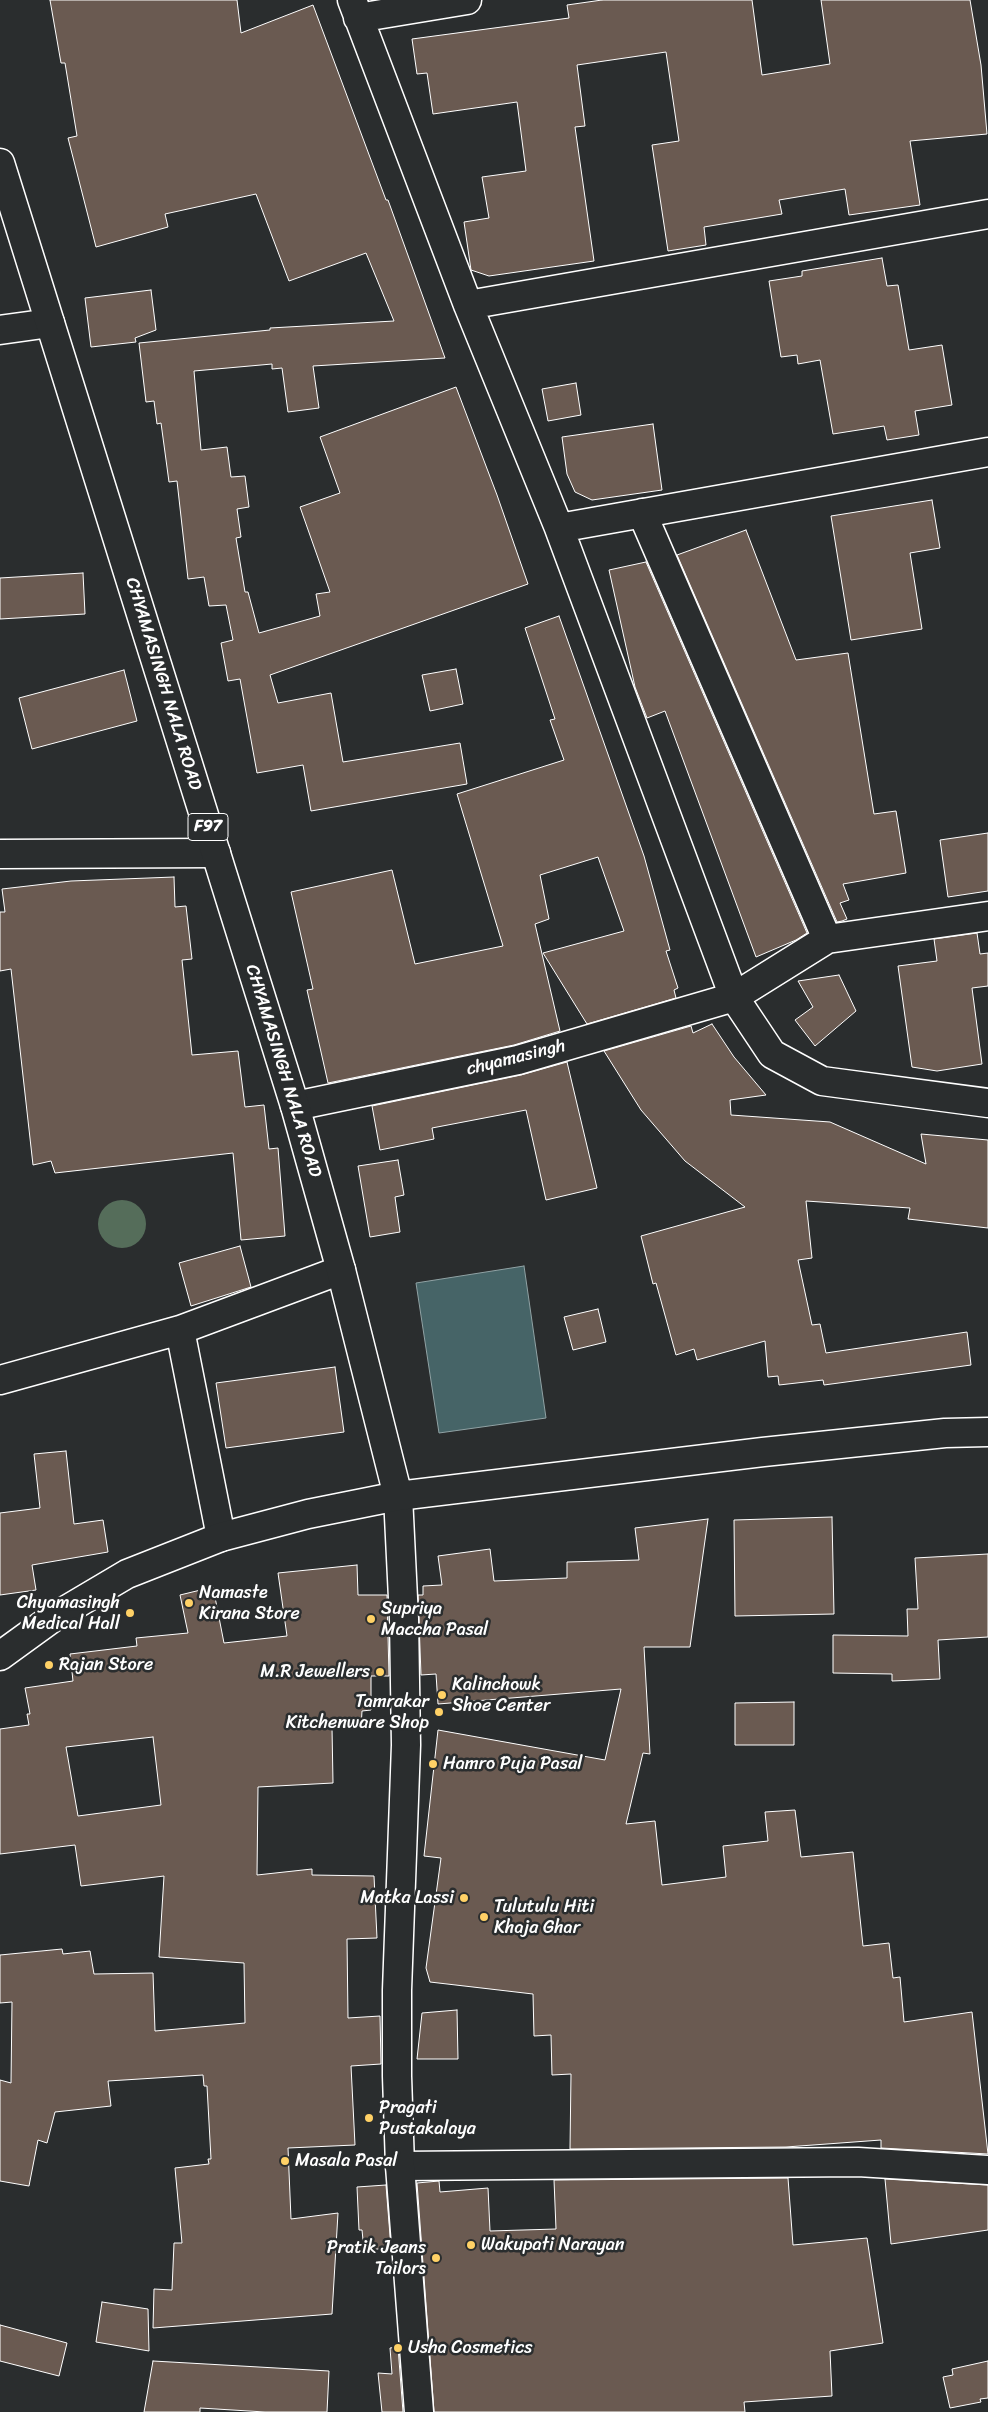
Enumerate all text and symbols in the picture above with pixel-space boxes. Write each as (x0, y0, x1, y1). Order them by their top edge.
street label: CHYAMASINGH NALA ROAD (120, 575, 206, 793)
road number: F97 (188, 814, 228, 840)
street label: CHYAMASINGH NALA ROAD (240, 962, 326, 1180)
street label: chyamasingh (464, 1035, 568, 1081)
place label: Namaste Kirana Store (199, 1582, 300, 1625)
place label: Chyamasingh Medical Hall (17, 1592, 120, 1635)
marker: Namaste Kirana Store (183, 1597, 195, 1609)
place label: Supriya Maccha Pasal (381, 1598, 488, 1640)
marker: Chyamasingh Medical Hall (124, 1607, 136, 1619)
marker: Supriya Maccha Pasal (365, 1613, 377, 1625)
place label: Rajan Store (59, 1654, 153, 1676)
marker: Rajan Store (43, 1659, 55, 1671)
place label: M.R Jewellers (260, 1661, 370, 1683)
marker: M.R Jewellers (374, 1666, 386, 1678)
place label: Kalinchowk Shoe Center (452, 1674, 550, 1716)
marker: Kalinchowk Shoe Center (436, 1689, 448, 1701)
place label: Tamrakar Kitchenware Shop (286, 1691, 429, 1734)
marker: Tamrakar Kitchenware Shop (433, 1706, 445, 1718)
place label: Hamro Puja Pasal (443, 1753, 582, 1775)
marker: Hamro Puja Pasal (427, 1758, 439, 1770)
place label: Matka Lassi (360, 1887, 454, 1909)
marker: Matka Lassi (458, 1892, 470, 1904)
place label: Tulutulu Hiti Khaja Ghar (494, 1896, 594, 1938)
marker: Tulutulu Hiti Khaja Ghar (478, 1911, 490, 1923)
place label: Pragati Pustakalaya (379, 2097, 476, 2140)
marker: Pragati Pustakalaya (363, 2112, 375, 2124)
place label: Masala Pasal (295, 2150, 397, 2172)
marker: Masala Pasal (279, 2155, 291, 2167)
place label: Wakupati Narayan (481, 2234, 625, 2256)
place label: Pratik Jeans Tailors (327, 2237, 426, 2280)
marker: Wakupati Narayan (465, 2239, 477, 2251)
marker: Pratik Jeans Tailors (430, 2252, 442, 2264)
place label: Usha Cosmetics (408, 2337, 533, 2359)
marker: Usha Cosmetics (392, 2342, 404, 2354)

